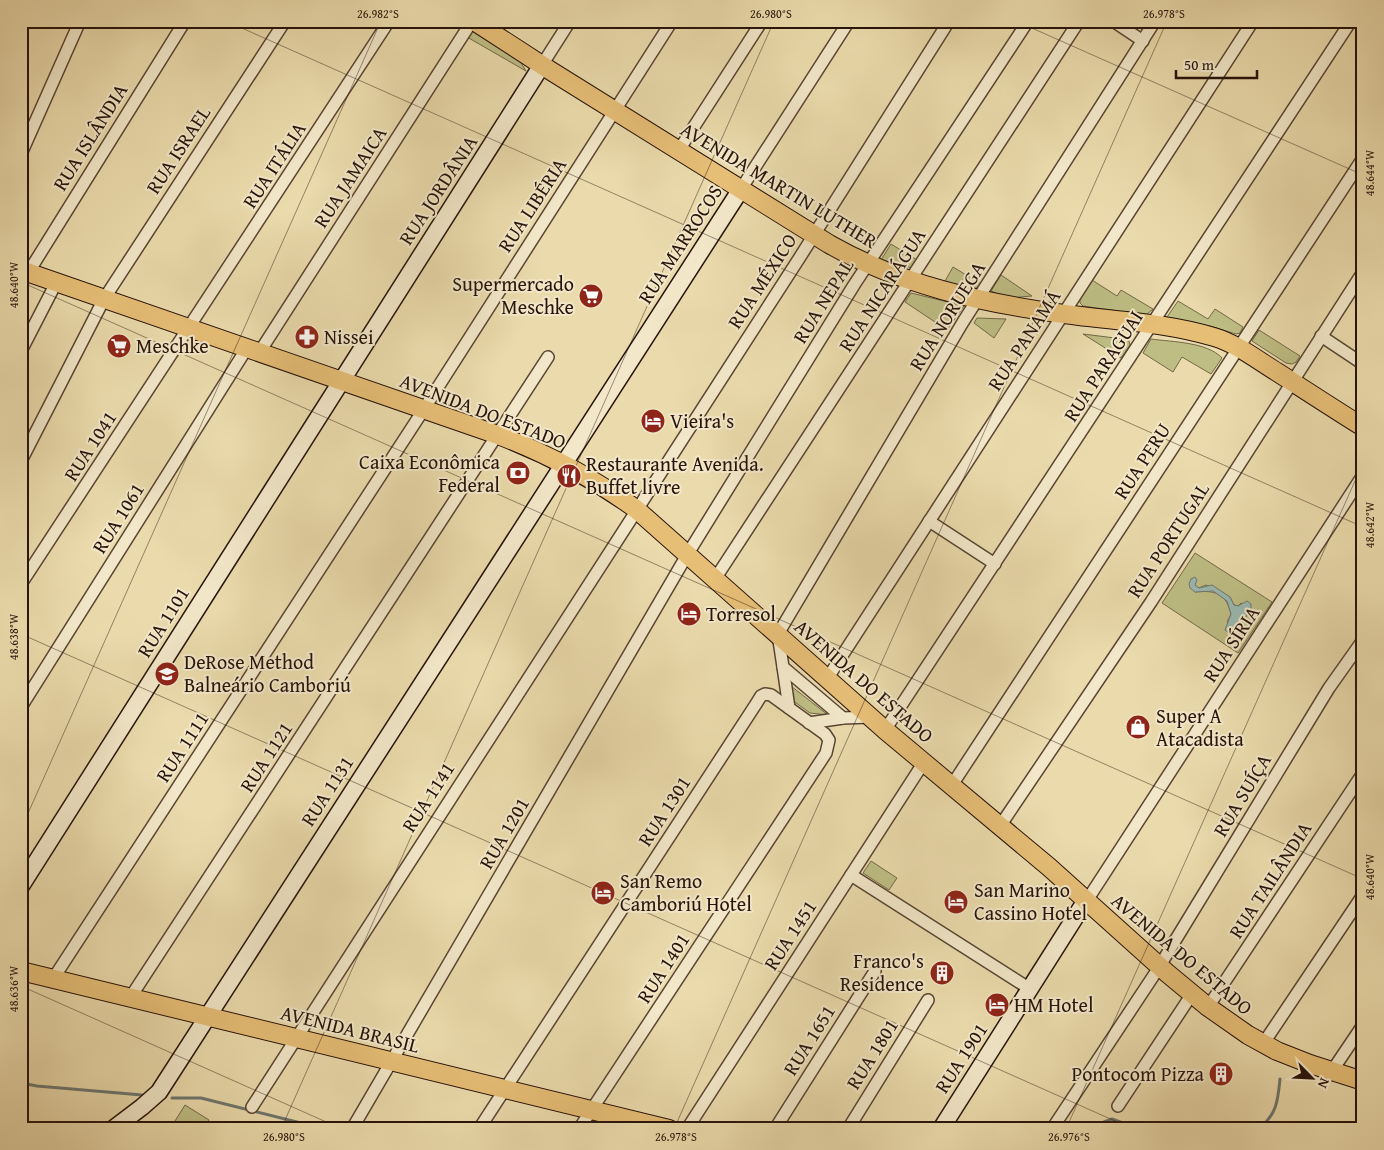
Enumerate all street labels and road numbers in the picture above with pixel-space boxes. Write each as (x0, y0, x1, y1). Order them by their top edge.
street label: RUA ISLÂNDIA (45, 78, 134, 196)
street label: RUA ISRAEL (138, 100, 217, 199)
street label: AVENIDA MARTIN LUTHER (676, 114, 883, 255)
street label: RUA ITÁLIA (235, 116, 312, 214)
street label: RUA JAMAICA (306, 120, 393, 233)
street label: RUA JORDÂNIA (391, 129, 484, 250)
street label: RUA LIBÉRIA (490, 152, 573, 258)
street label: RUA MARROCOS (630, 178, 729, 309)
street label: RUA NICARÁGUA (831, 222, 932, 357)
street label: RUA MÉXICO (720, 227, 803, 334)
street label: RUA NEPAL (785, 253, 860, 349)
street label: RUA NORUEGA (901, 255, 992, 376)
street label: RUA PANAMÁ (980, 283, 1067, 396)
street label: RUA PARAGUAI (1056, 304, 1149, 427)
street label: AVENIDA DO ESTADO (396, 365, 571, 456)
street label: RUA 1041 (56, 405, 123, 487)
street label: RUA PERU (1106, 417, 1177, 505)
street label: RUA PORTUGAL (1119, 476, 1216, 603)
street label: RUA 1061 (84, 477, 151, 559)
street label: RUA 1101 (129, 581, 196, 663)
street label: RUA SÍRIA (1195, 600, 1266, 688)
street label: AVENIDA DO ESTADO (788, 612, 940, 749)
street label: RUA 1111 (148, 706, 215, 788)
street label: RUA 1121 (232, 716, 299, 798)
street label: RUA SUÍÇA (1205, 748, 1278, 842)
street label: RUA 1131 (293, 750, 360, 832)
street label: RUA 1141 (394, 756, 461, 838)
street label: RUA 1301 (630, 770, 697, 852)
street label: RUA 1201 (471, 791, 536, 874)
street label: RUA TAILÂNDIA (1221, 816, 1318, 944)
street label: AVENIDA DO ESTADO (1106, 886, 1259, 1021)
street label: RUA 1451 (756, 894, 823, 976)
street label: RUA 1401 (629, 927, 696, 1009)
street label: AVENIDA BRASIL (278, 997, 423, 1060)
street label: RUA 1651 (775, 999, 842, 1081)
street label: RUA 1801 (838, 1013, 905, 1095)
street label: RUA 1901 (927, 1017, 994, 1099)

